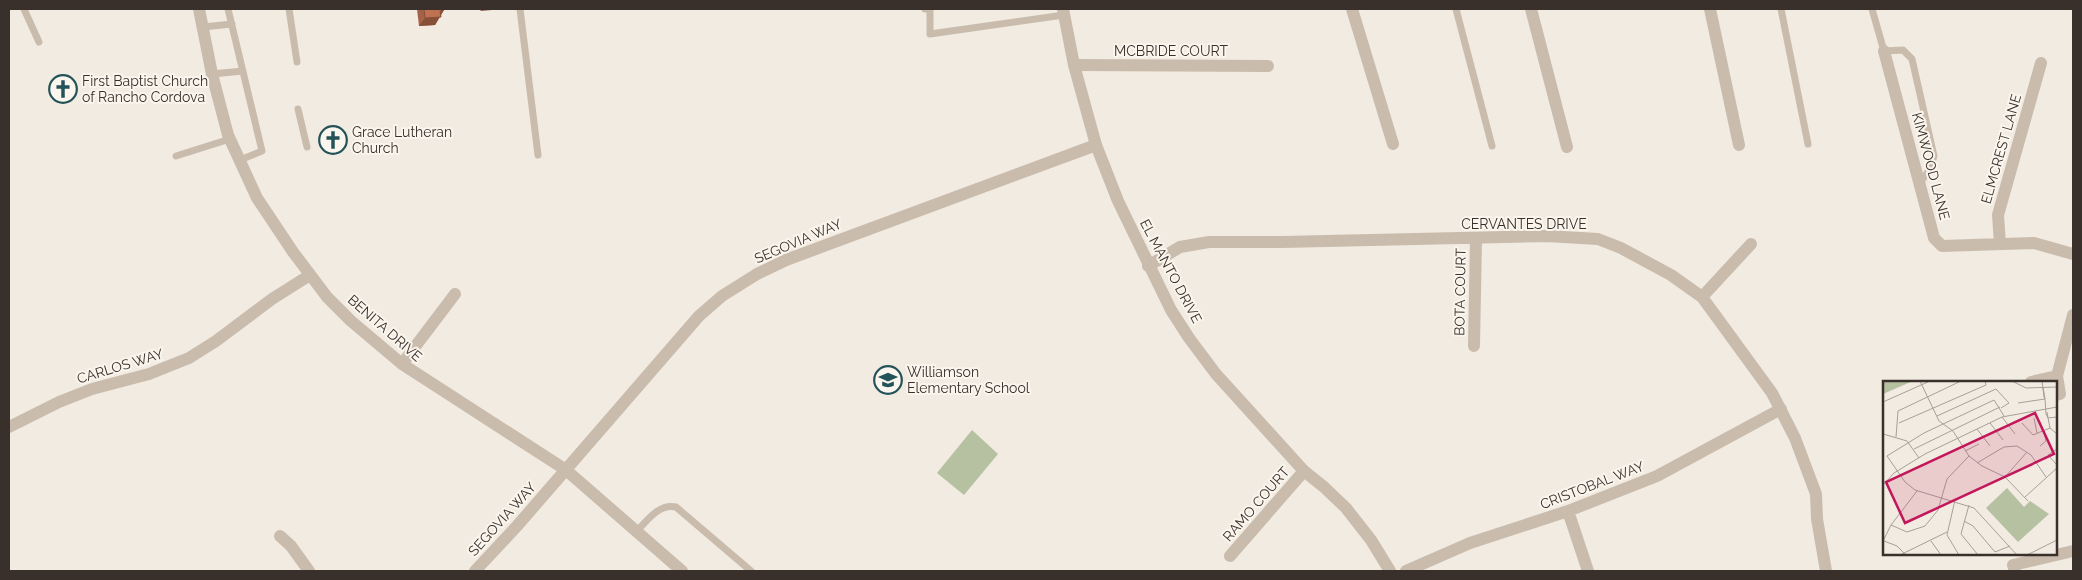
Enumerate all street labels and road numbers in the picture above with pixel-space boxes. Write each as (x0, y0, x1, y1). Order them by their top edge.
street label: MCBRIDE COURT (1114, 43, 1228, 59)
street label: ELMCREST LANE (1978, 92, 2024, 206)
street label: KIMWOOD LANE (1909, 111, 1953, 221)
street label: SEGOVIA WAY (752, 215, 844, 267)
street label: EL MANTO DRIVE (1137, 216, 1205, 326)
street label: CERVANTES DRIVE (1461, 216, 1587, 232)
street label: BOTA COURT (1451, 247, 1469, 336)
street label: BENITA DRIVE (345, 291, 425, 365)
street label: CARLOS WAY (75, 345, 165, 387)
street label: CRISTOBAL WAY (1538, 458, 1646, 512)
street label: RAMO COURT (1219, 463, 1293, 544)
street label: SEGOVIA WAY (465, 479, 539, 559)

